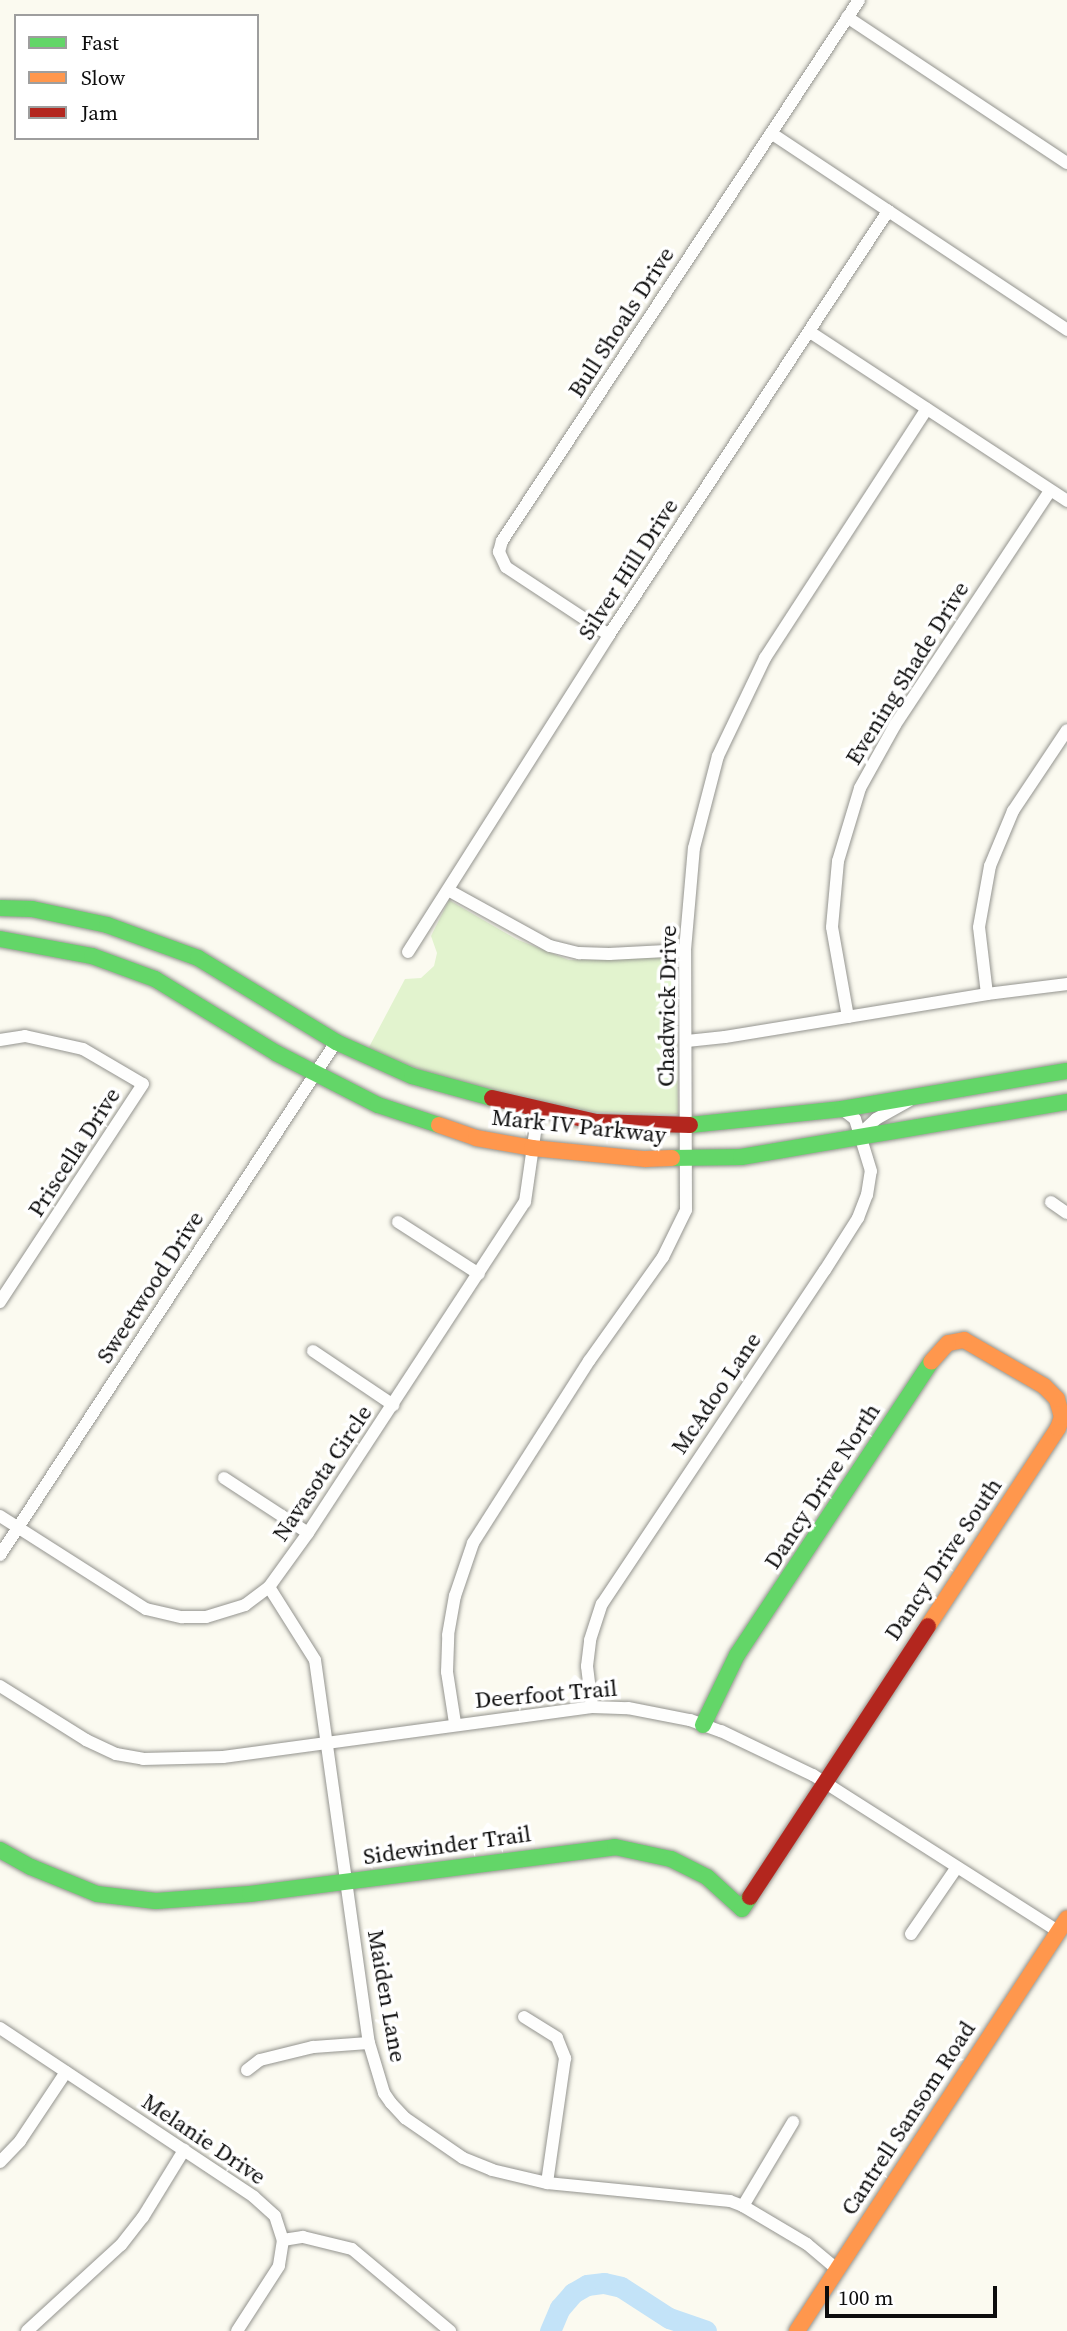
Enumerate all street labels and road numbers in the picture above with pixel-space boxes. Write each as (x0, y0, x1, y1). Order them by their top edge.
street label: Bull Shoals Drive (562, 242, 680, 402)
street label: Silver Hill Drive (572, 493, 684, 645)
street label: Evening Shade Drive (839, 576, 975, 770)
street label: Chadwick Drive (652, 925, 682, 1087)
street label: Priscella Drive (22, 1082, 126, 1222)
street label: Mark IV Parkway (490, 1103, 668, 1149)
street label: Sweetwood Drive (91, 1206, 209, 1368)
street label: McAdoo Lane (665, 1327, 767, 1459)
street label: Dancy Drive North (758, 1398, 886, 1574)
street label: Navasota Circle (266, 1400, 378, 1546)
street label: Dancy Drive South (878, 1473, 1008, 1645)
street label: Deerfoot Trail (473, 1674, 619, 1714)
street label: Sidewinder Trail (361, 1820, 533, 1870)
street label: Maiden Lane (362, 1928, 412, 2064)
street label: Cantrell Sansom Road (835, 2016, 981, 2220)
street label: Melanie Drive (137, 2087, 271, 2191)

